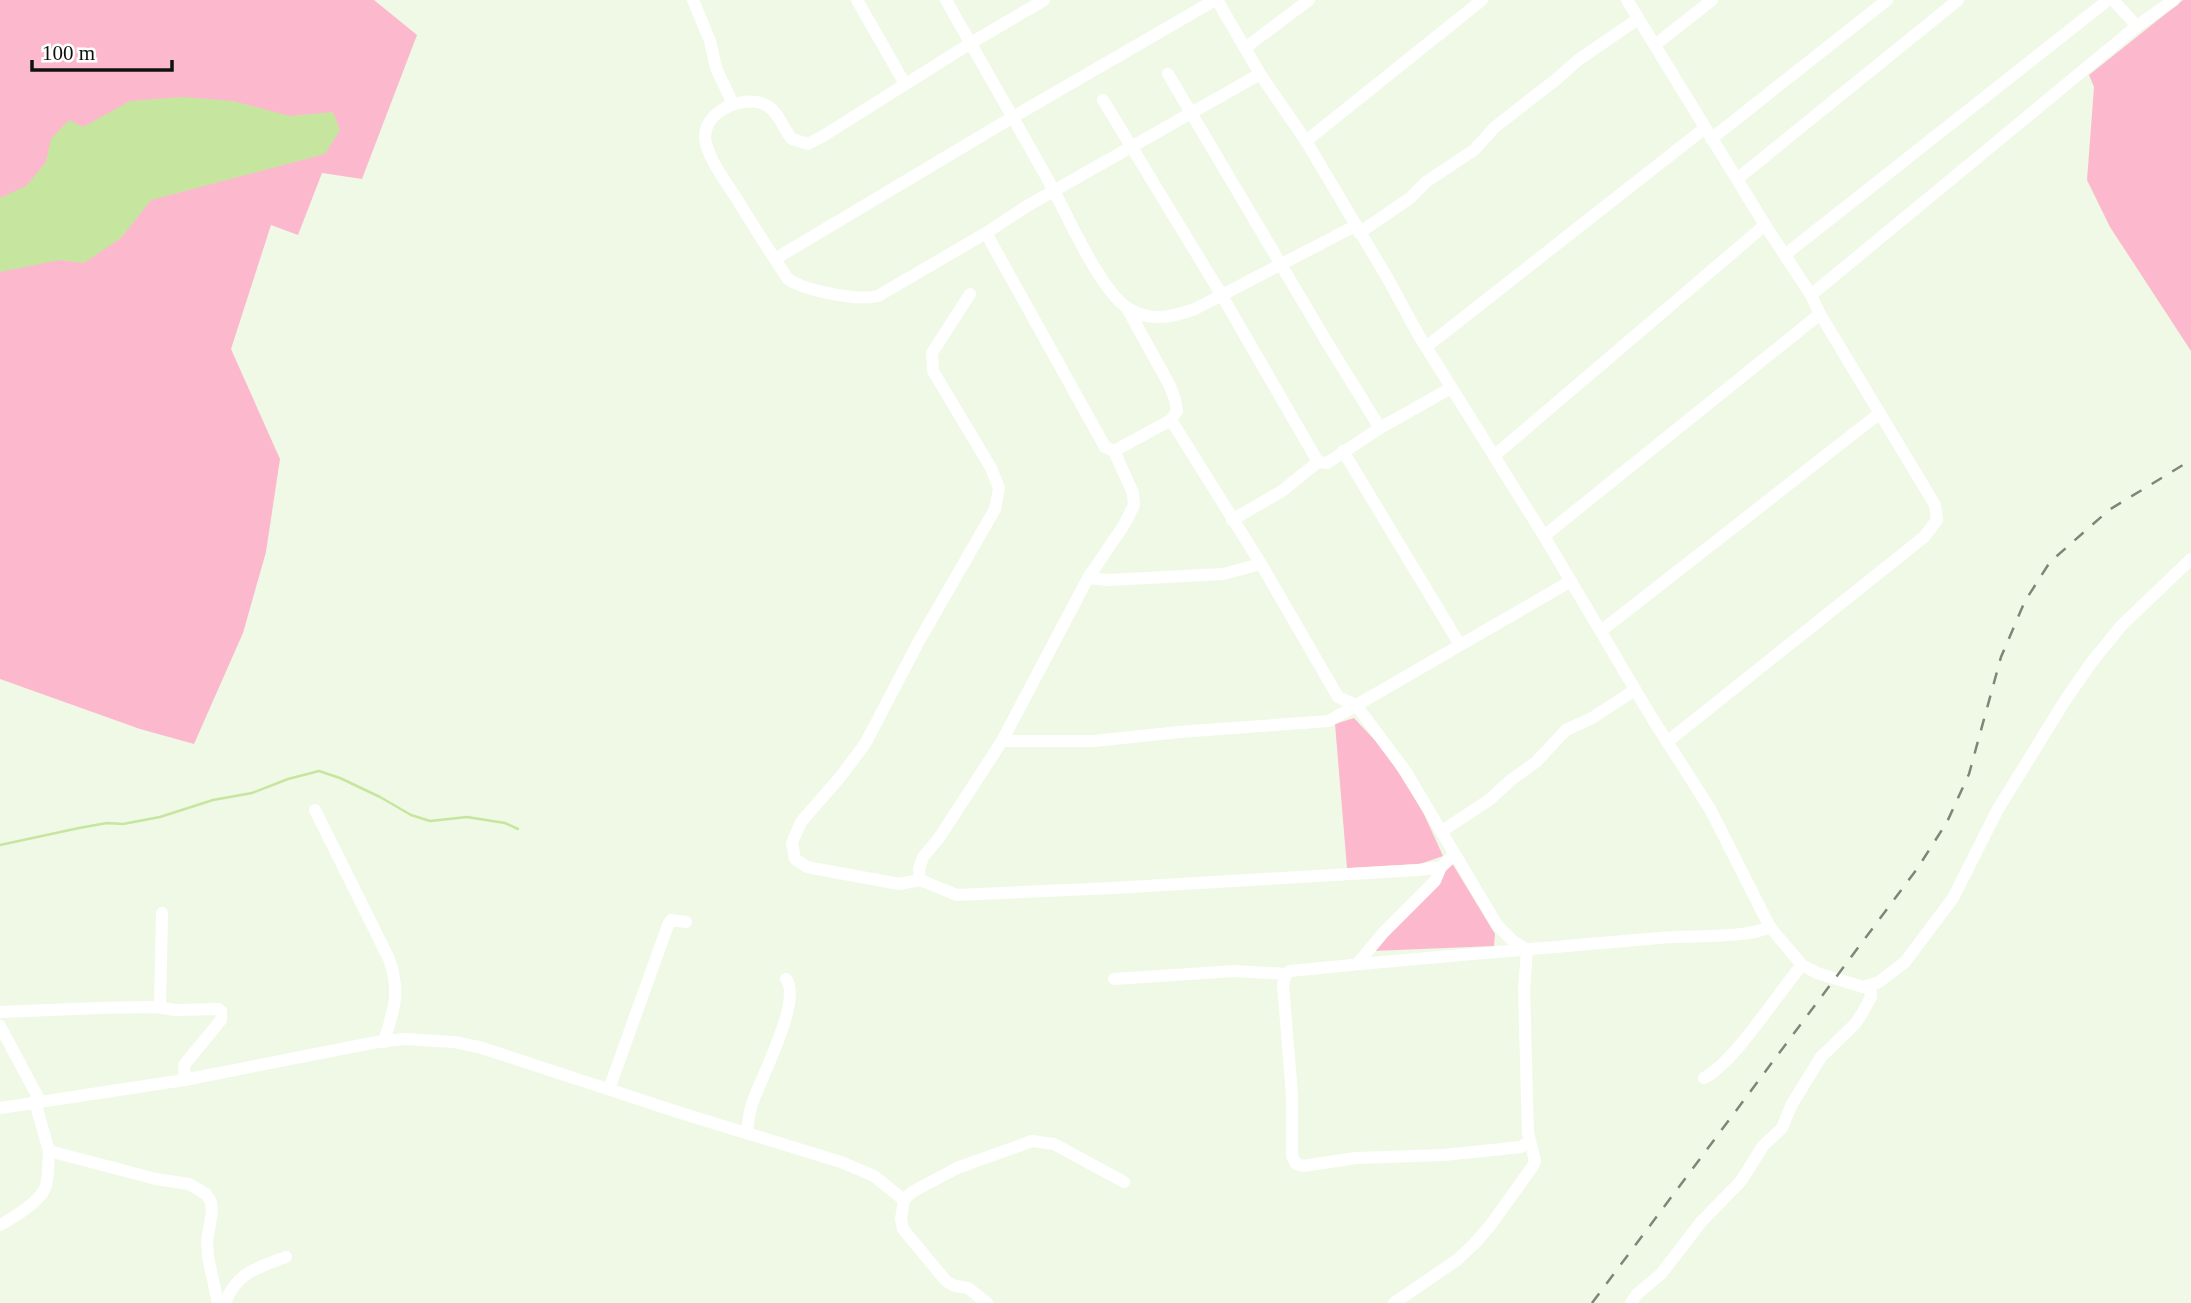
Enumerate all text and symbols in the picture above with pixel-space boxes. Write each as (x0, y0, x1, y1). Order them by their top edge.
scale bar (32, 28, 172, 72)
text: 100 m (42, 41, 95, 65)

